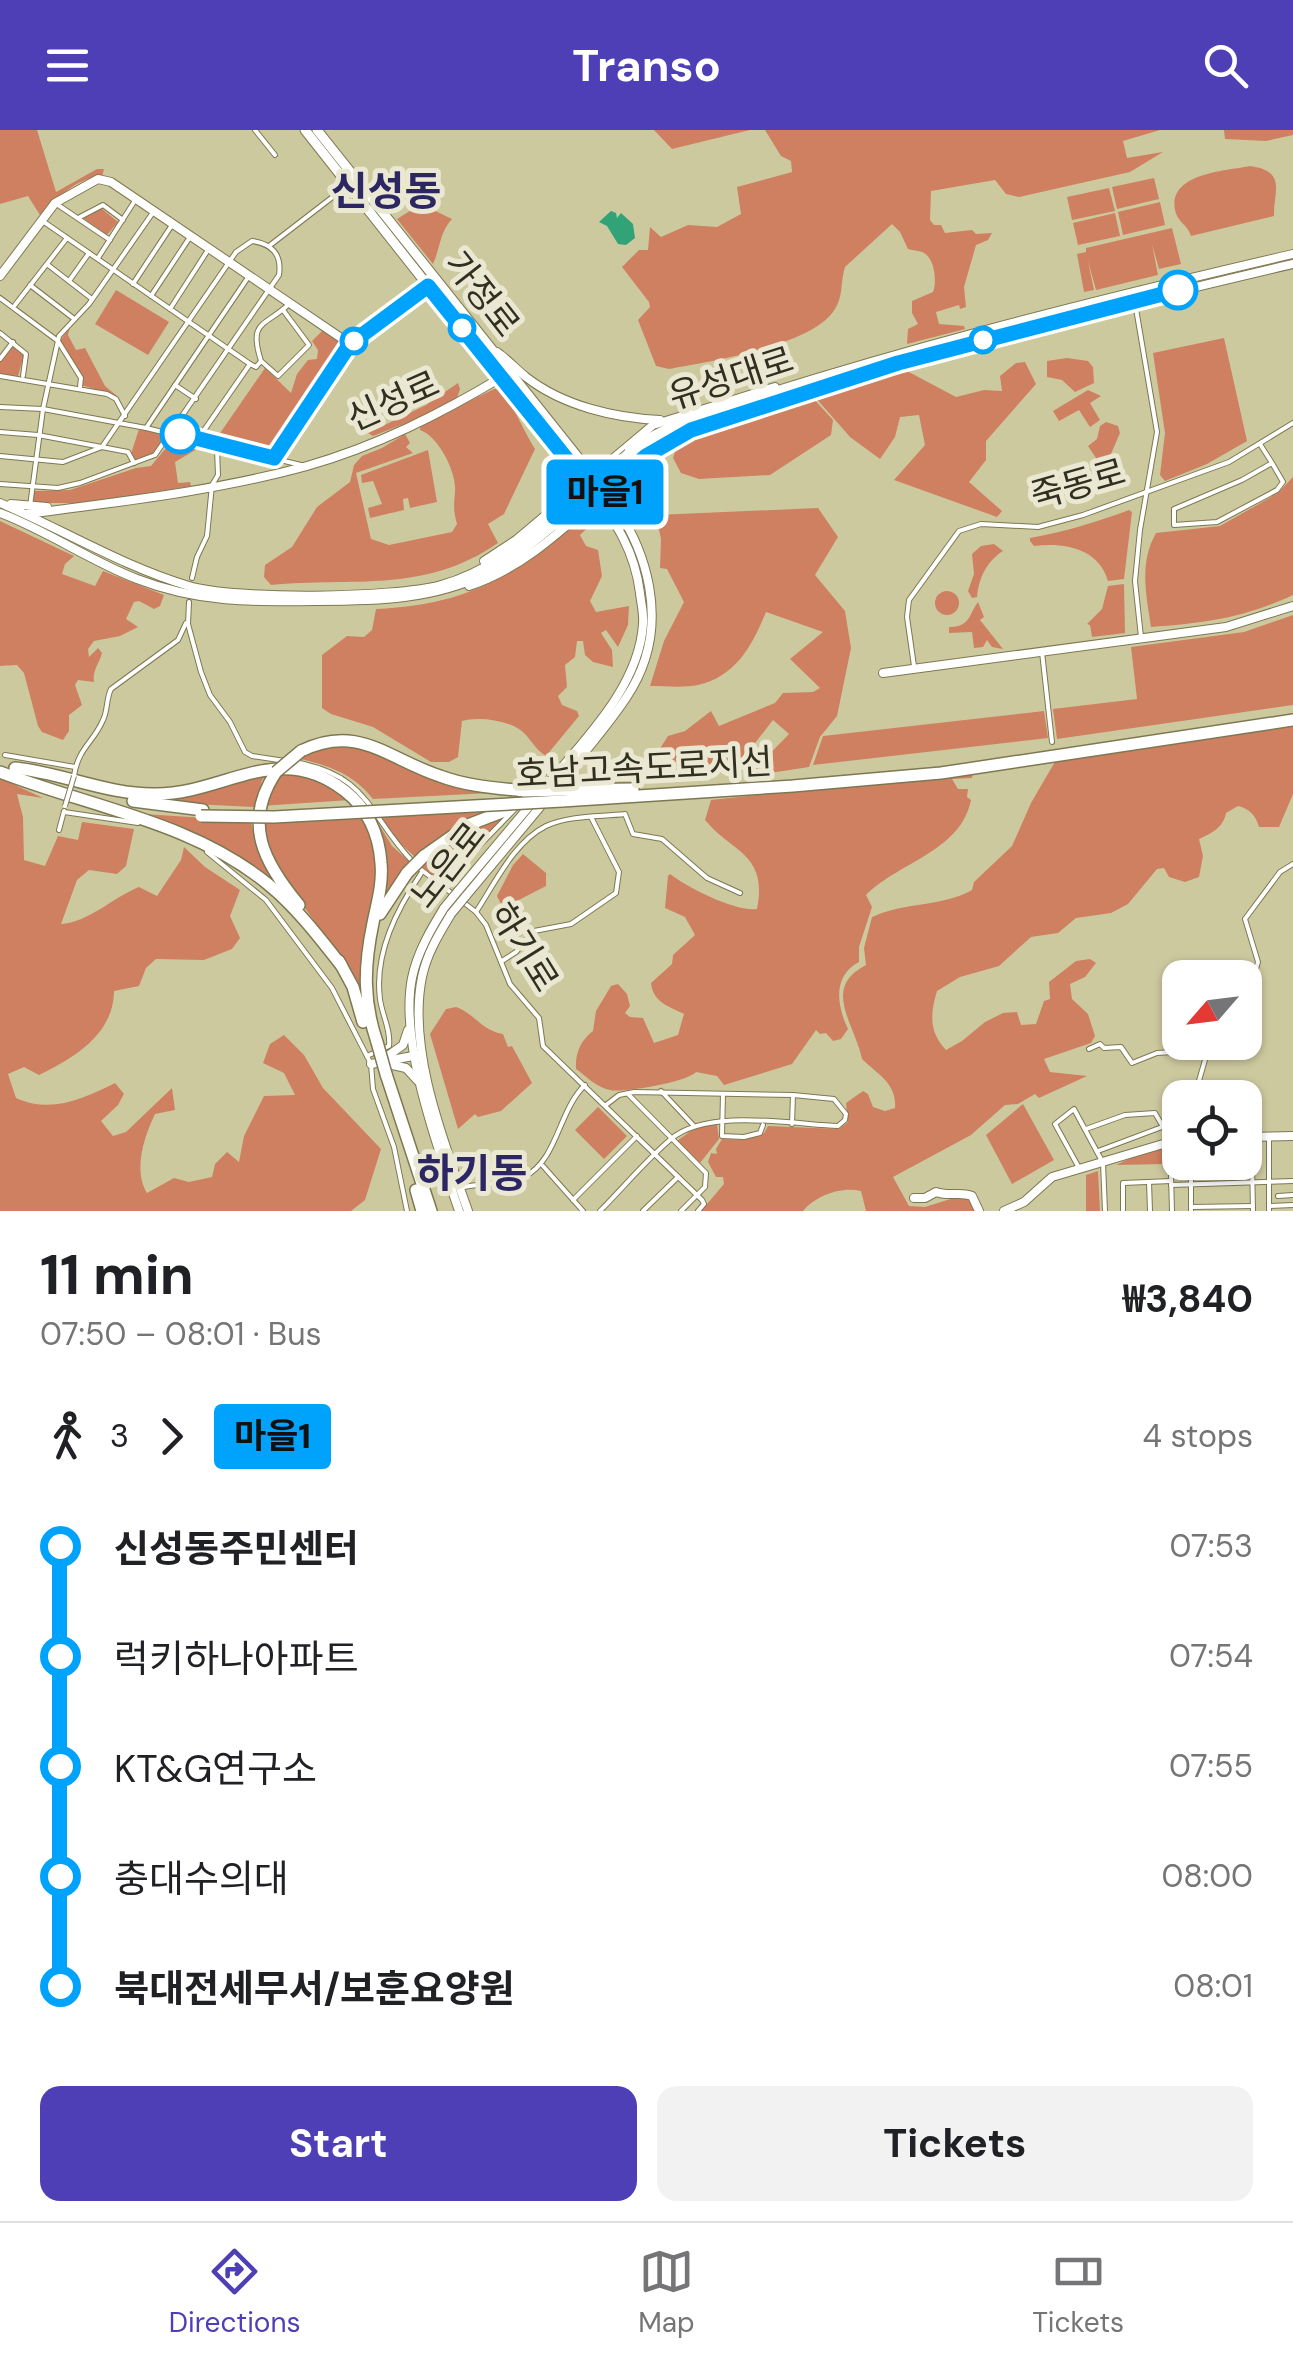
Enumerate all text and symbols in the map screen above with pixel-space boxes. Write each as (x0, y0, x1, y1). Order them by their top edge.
text: Transo (572, 36, 721, 95)
icon: menu (40, 38, 95, 93)
icon: search (1198, 38, 1253, 93)
district label: 신성동 (331, 165, 441, 217)
street label: 가정로 (434, 242, 530, 346)
unlabelled marker (1159, 271, 1197, 309)
unlabelled marker (449, 315, 475, 341)
unlabelled marker (970, 327, 996, 353)
unlabelled marker (341, 328, 367, 354)
street label: 유성대로 (663, 336, 799, 420)
street label: 신성로 (340, 360, 446, 442)
unlabelled marker (161, 415, 199, 453)
street label: 죽동로 (1025, 449, 1131, 519)
line badge: 마을1 (548, 460, 662, 524)
text: 마을1 (566, 469, 644, 515)
street label: 호남고속도로지선 (514, 738, 774, 798)
street label: 노은로 (400, 813, 496, 917)
street label: 하기로 (479, 894, 569, 1000)
north arrow (1162, 960, 1262, 1060)
map controls (1162, 960, 1262, 1180)
button: locate (1162, 1080, 1262, 1180)
district label: 하기동 (417, 1147, 527, 1199)
text: 11 min (40, 1239, 194, 1311)
text: ₩3,840 (1123, 1274, 1253, 1324)
text: 07:50 – 08:01 · Bus (40, 1313, 322, 1355)
icon: walk (40, 1409, 95, 1464)
icon: forward (144, 1409, 199, 1464)
text: 마을1 (234, 1413, 311, 1459)
text: 3 (110, 1415, 129, 1457)
text: 4 stops (1143, 1415, 1253, 1457)
text: 신성동주민센터 (114, 1524, 359, 1574)
text: 07:53 (1170, 1525, 1253, 1567)
text: 럭키하나아파트 (114, 1634, 359, 1684)
text: 07:54 (1169, 1635, 1253, 1677)
text: KT&G연구소 (114, 1744, 317, 1794)
text: 07:55 (1169, 1745, 1253, 1787)
text: 충대수의대 (114, 1854, 289, 1904)
text: 08:00 (1161, 1855, 1253, 1897)
text: 북대전세무서/보훈요양원 (114, 1964, 515, 2014)
text: 08:01 (1173, 1965, 1253, 2007)
button: Start (40, 2086, 637, 2201)
button: Tickets (657, 2086, 1253, 2201)
tab: Directions (169, 2244, 301, 2341)
tab: Map (638, 2244, 695, 2341)
tab: Tickets (1032, 2244, 1124, 2341)

